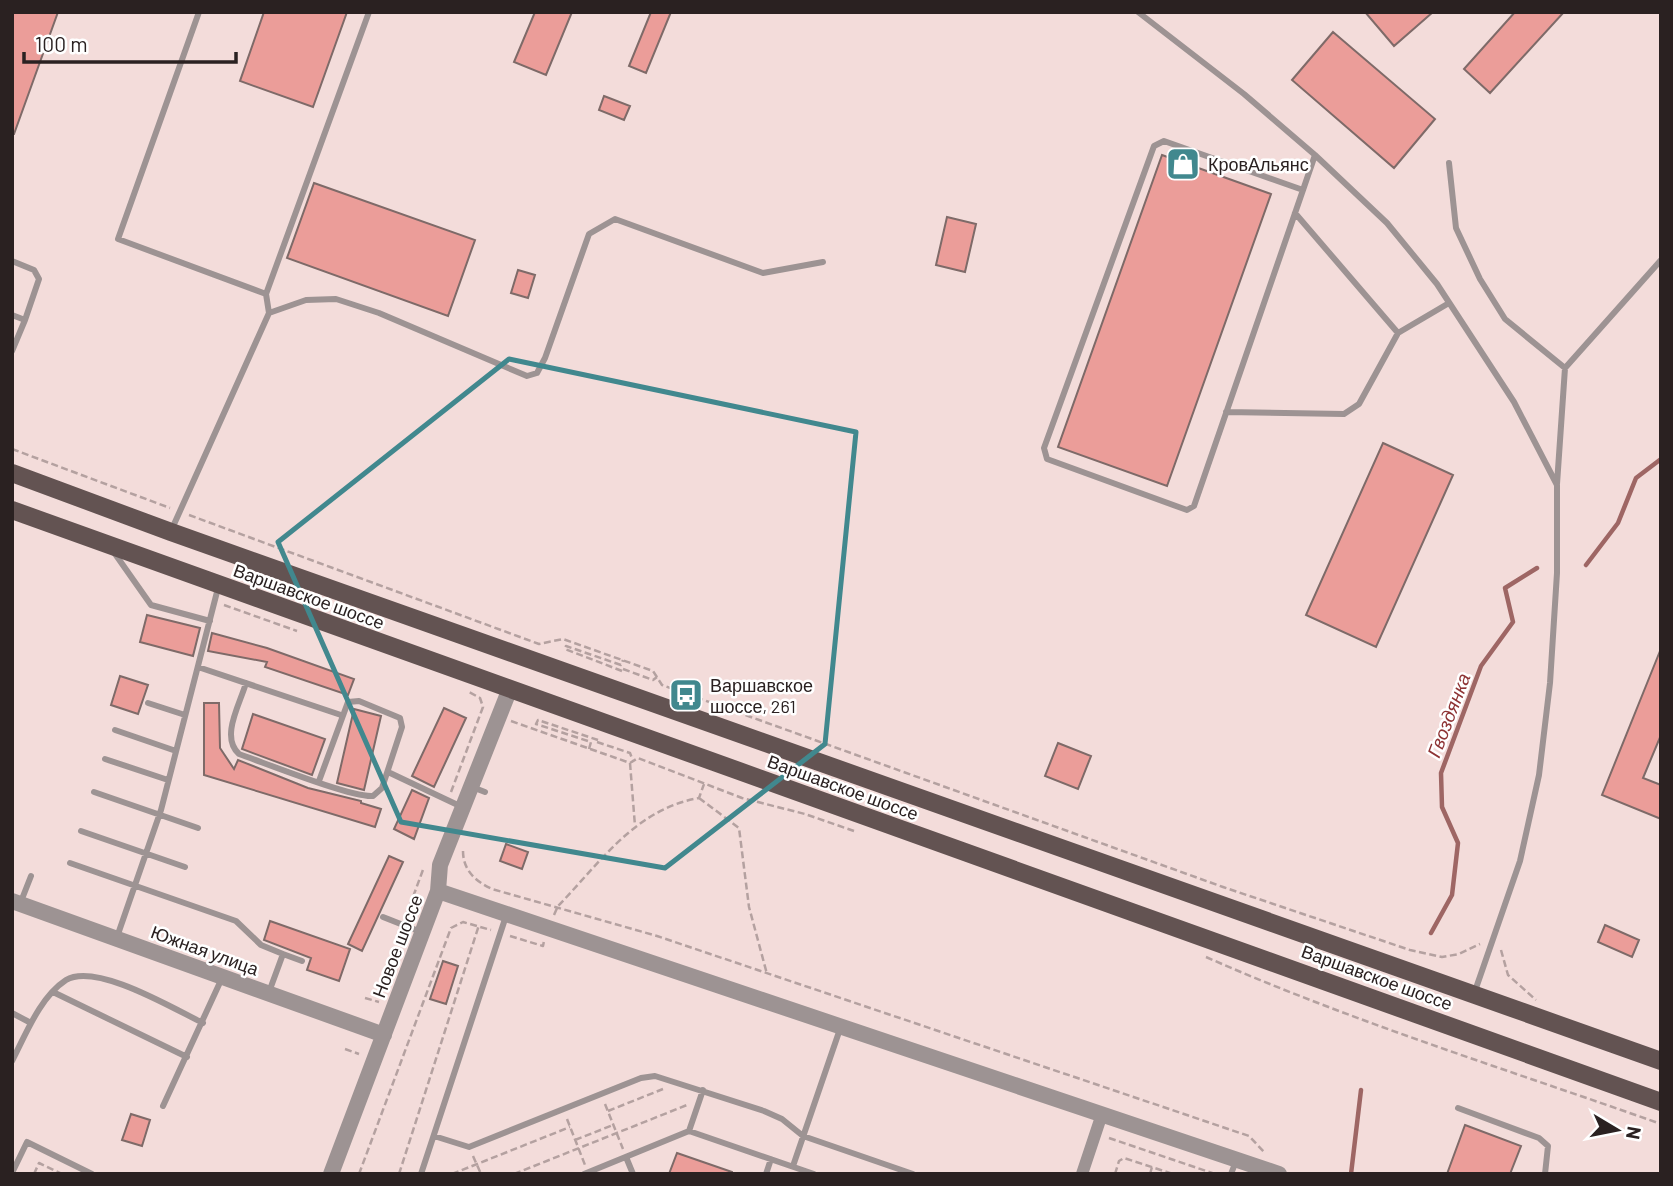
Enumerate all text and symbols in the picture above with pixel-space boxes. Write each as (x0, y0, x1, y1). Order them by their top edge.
scale bar (24, 21, 236, 65)
text: 100 m (35, 31, 88, 56)
shop icon: КровАльянс (1164, 145, 1202, 183)
place label: КровАльянс (1208, 153, 1309, 175)
street label: Варшавское шоссе (231, 558, 387, 634)
water label: Гвоздянка (1421, 670, 1475, 760)
place label: Варшавское шоссе, 261 (710, 674, 813, 717)
bus stop icon: Варшавское шоссе, 261 (667, 676, 705, 714)
street label: Варшавское шоссе (765, 749, 921, 825)
street label: Новое шоссе (367, 891, 427, 1001)
street label: Южная улица (148, 920, 263, 980)
street label: Варшавское шоссе (1299, 939, 1455, 1015)
north arrow (1582, 1095, 1652, 1165)
text: N (1622, 1125, 1647, 1141)

